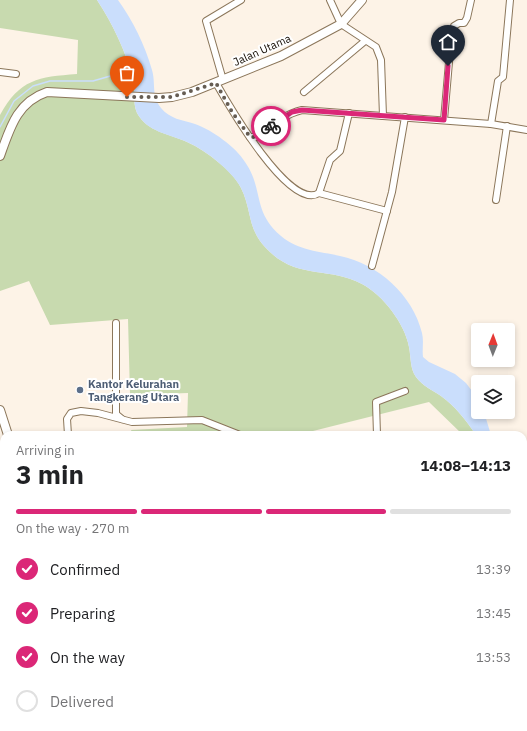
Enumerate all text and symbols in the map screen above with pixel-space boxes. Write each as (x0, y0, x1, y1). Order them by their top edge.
pin (431, 25, 465, 66)
street label: Jalan Utama (231, 31, 293, 69)
icon: home (437, 31, 459, 53)
pin (110, 56, 144, 97)
icon: bag (116, 62, 138, 84)
courier (251, 106, 291, 146)
icon: bike (260, 115, 282, 137)
north arrow (471, 323, 515, 367)
map controls (471, 323, 515, 419)
button: layers (471, 375, 515, 419)
place label: Kantor Kelurahan Tangkerang Utara (88, 377, 179, 404)
marker: Kantor Kelurahan Tangkerang Utara (75, 385, 85, 395)
text: Arriving in (16, 442, 75, 459)
text: 14:08–14:13 (420, 456, 511, 475)
text: 3 min (16, 457, 84, 491)
text: On the way · 270 m (16, 520, 129, 537)
icon: check (16, 558, 38, 580)
text: Confirmed (50, 560, 120, 579)
text: 13:39 (476, 561, 511, 578)
icon: check (16, 602, 38, 624)
text: Preparing (50, 604, 115, 623)
text: 13:45 (476, 605, 511, 622)
icon: check (16, 646, 38, 668)
text: On the way (50, 648, 125, 667)
text: 13:53 (476, 649, 511, 666)
text: Delivered (50, 692, 114, 711)

